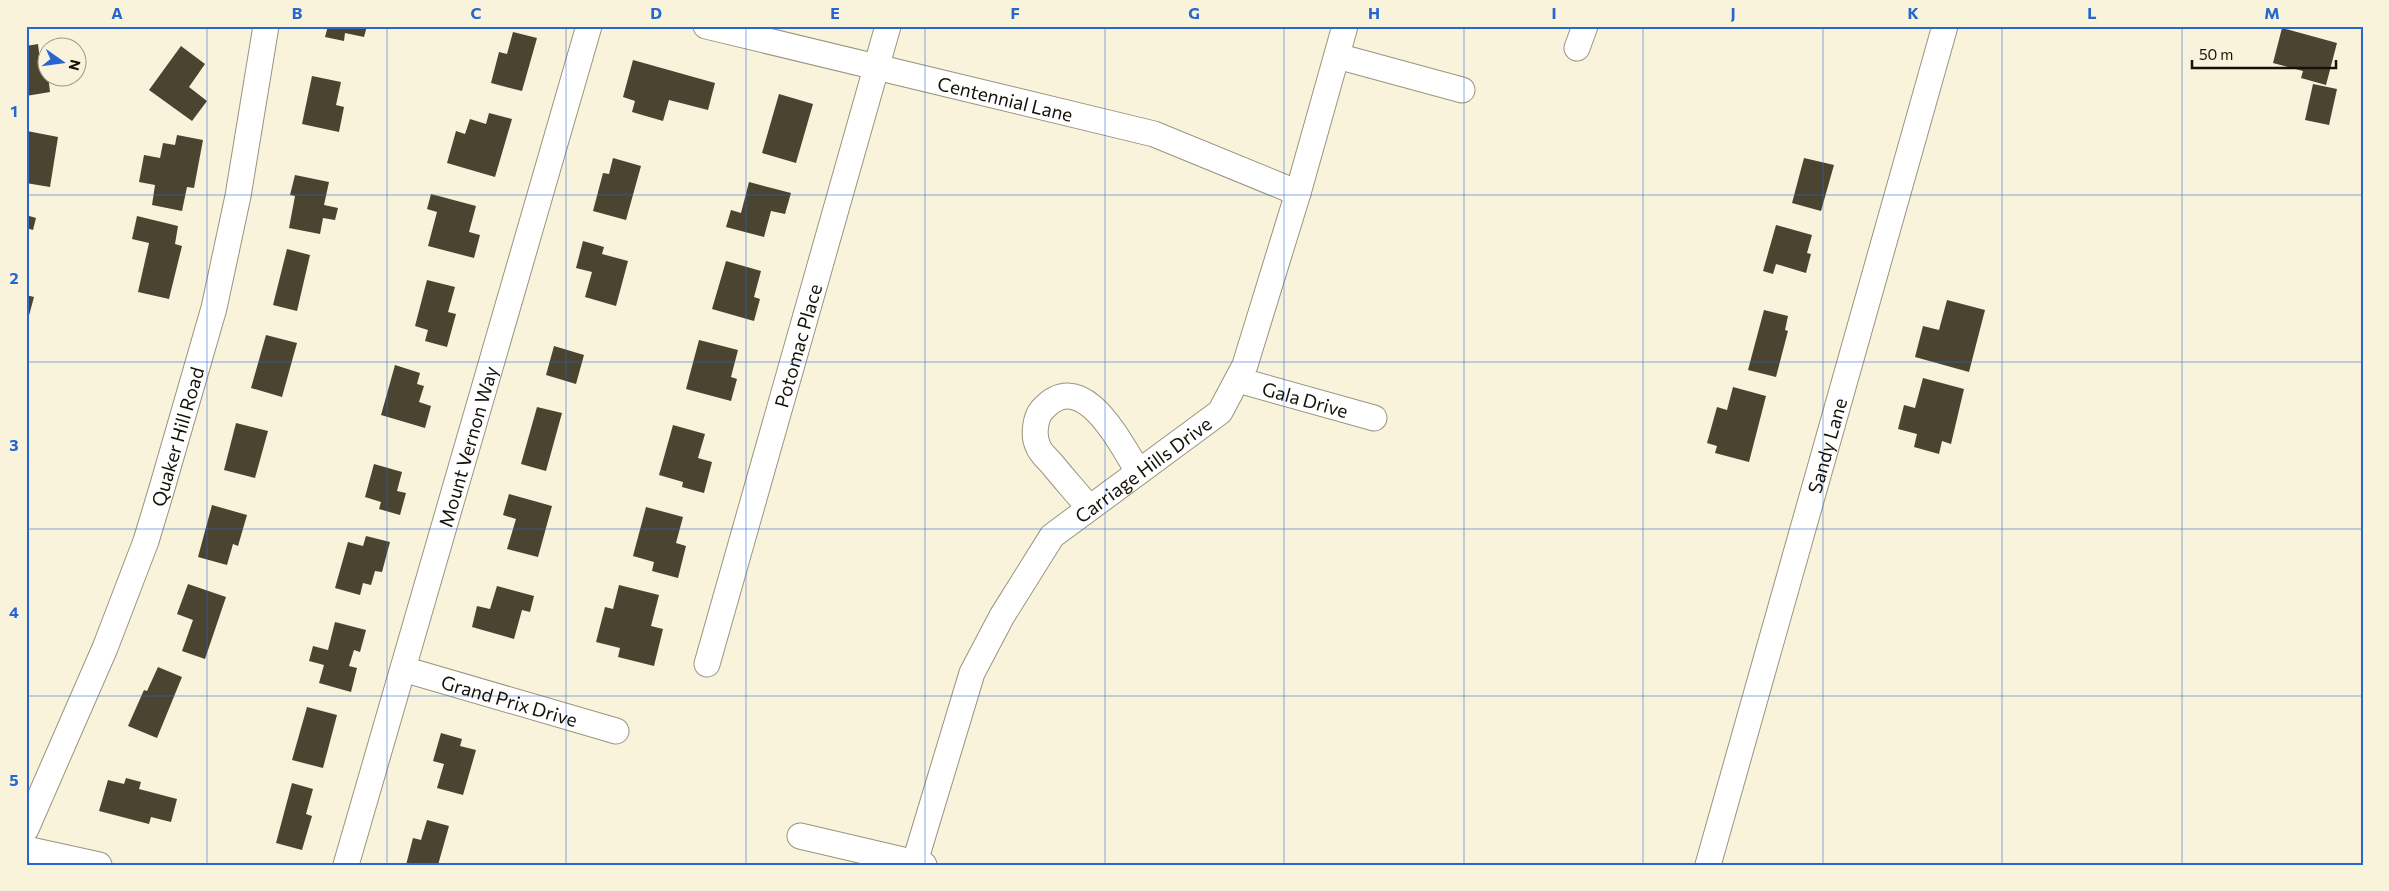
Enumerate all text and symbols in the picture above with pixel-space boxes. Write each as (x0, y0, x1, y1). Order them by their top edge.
text: A (111, 3, 123, 22)
text: B (292, 3, 303, 22)
text: C (471, 3, 482, 22)
text: D (650, 3, 662, 22)
text: E (830, 3, 840, 22)
text: F (1010, 3, 1020, 22)
text: G (1188, 3, 1200, 22)
text: H (1368, 3, 1380, 22)
text: I (1551, 3, 1557, 22)
text: J (1730, 3, 1736, 22)
text: K (1907, 3, 1919, 22)
text: L (2087, 3, 2097, 22)
text: M (2264, 3, 2280, 22)
north arrow (38, 38, 88, 88)
scale bar (2192, 38, 2335, 70)
text: 50 m (2199, 45, 2233, 63)
text: N (66, 58, 85, 72)
street label: Centennial Lane (935, 71, 1075, 126)
text: 1 (10, 101, 18, 120)
text: 2 (9, 268, 19, 287)
street label: Potomac Place (769, 281, 826, 410)
street label: Mount Vernon Way (433, 363, 502, 529)
street label: Quaker Hill Road (146, 364, 208, 509)
street label: Gala Drive (1260, 376, 1351, 422)
street label: Sandy Lane (1802, 395, 1851, 496)
street label: Carriage Hills Drive (1070, 411, 1215, 527)
text: 3 (9, 435, 19, 454)
text: 4 (9, 602, 19, 621)
street label: Grand Prix Drive (439, 669, 580, 731)
text: 5 (9, 770, 19, 789)

